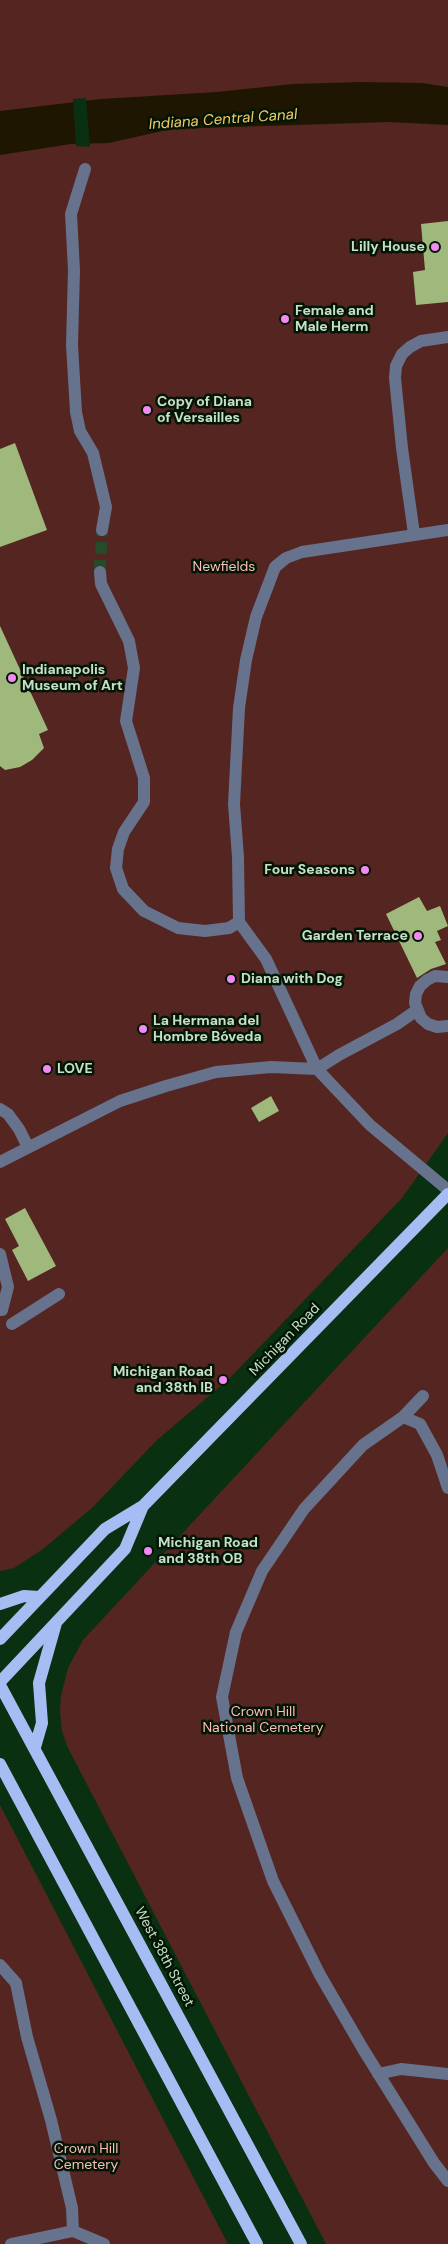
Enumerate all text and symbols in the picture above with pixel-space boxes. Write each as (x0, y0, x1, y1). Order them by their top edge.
water label: Indiana Central Canal (148, 106, 298, 134)
place label: Lilly House (351, 239, 425, 255)
marker: Lilly House (429, 241, 441, 253)
place label: Female and Male Herm (295, 303, 374, 336)
marker: Female and Male Herm (279, 313, 291, 325)
place label: Copy of Diana of Versailles (157, 394, 252, 427)
marker: Copy of Diana of Versailles (141, 404, 153, 416)
park label: Newfields (193, 559, 255, 575)
place label: Indianapolis Museum of Art (22, 662, 123, 694)
marker: Indianapolis Museum of Art (6, 672, 18, 684)
place label: Four Seasons (264, 862, 355, 878)
marker: Four Seasons (359, 864, 371, 876)
place label: Garden Terrace (302, 928, 408, 944)
marker: Garden Terrace (412, 930, 424, 942)
place label: Diana with Dog (241, 971, 343, 987)
marker: Diana with Dog (225, 973, 237, 985)
place label: La Hermana del Hombre Bóveda (153, 1013, 262, 1046)
marker: La Hermana del Hombre Bóveda (137, 1023, 149, 1035)
place label: LOVE (57, 1061, 93, 1077)
marker: LOVE (41, 1063, 53, 1075)
street label: Michigan Road (246, 1300, 324, 1380)
place label: Michigan Road and 38th IB (113, 1364, 213, 1396)
marker: Michigan Road and 38th IB (217, 1374, 229, 1386)
place label: Michigan Road and 38th OB (158, 1535, 258, 1568)
marker: Michigan Road and 38th OB (142, 1545, 154, 1557)
park label: Crown Hill National Cemetery (202, 1704, 324, 1736)
street label: West 38th Street (131, 1904, 197, 2010)
park label: Crown Hill Cemetery (54, 2141, 118, 2174)

